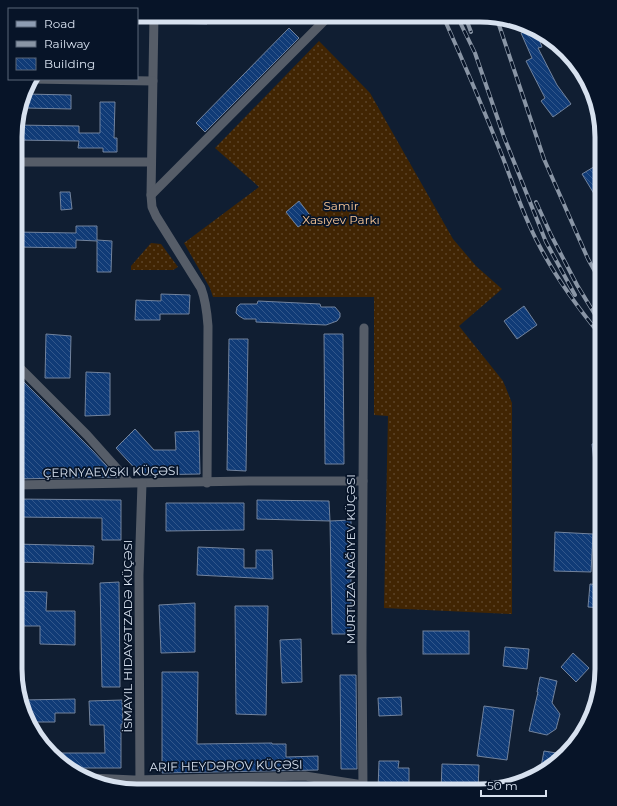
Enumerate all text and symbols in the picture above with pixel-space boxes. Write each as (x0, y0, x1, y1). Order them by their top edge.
legend (8, 8, 138, 80)
text: Road (44, 16, 75, 31)
text: Railway (44, 36, 90, 51)
text: Building (44, 56, 95, 71)
park label: Samir Xasıyev Parkı (302, 198, 380, 227)
street label: ÇERNYAEVSKI KÜÇƏSI (43, 463, 179, 480)
street label: MURTUZA NAĞIYEV KÜÇƏSI (343, 474, 358, 644)
street label: İSMAYIL HIDAYƏTZADƏ KÜÇƏSI (120, 540, 135, 732)
street label: ARIF HEYDƏROV KÜÇƏSI (149, 757, 303, 774)
scale bar (481, 772, 546, 798)
text: 50 m (487, 778, 518, 793)

